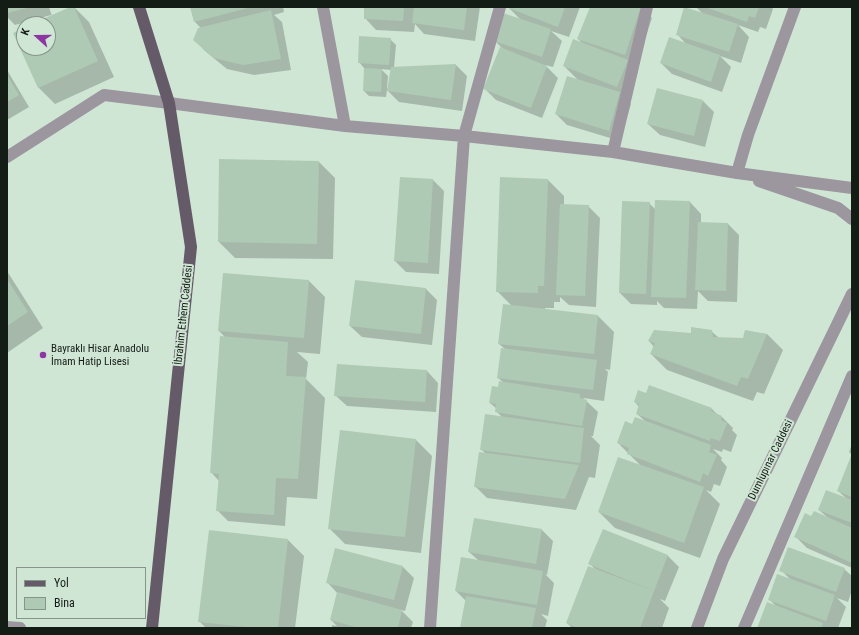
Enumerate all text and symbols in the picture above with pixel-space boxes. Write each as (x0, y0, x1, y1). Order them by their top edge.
north arrow (16, 16, 56, 56)
text: K (18, 27, 32, 37)
street label: İbrahim Ethem Caddesi (172, 264, 196, 366)
place label: Bayraklı Hisar Anadolu İmam Hatip Lisesi (51, 342, 149, 368)
marker: Bayraklı Hisar Anadolu İmam Hatip Lisesi (38, 350, 48, 360)
street label: Dumlupınar Caddesi (746, 418, 796, 502)
legend (16, 567, 146, 619)
text: Yol (54, 576, 69, 590)
text: Bina (54, 596, 75, 610)

